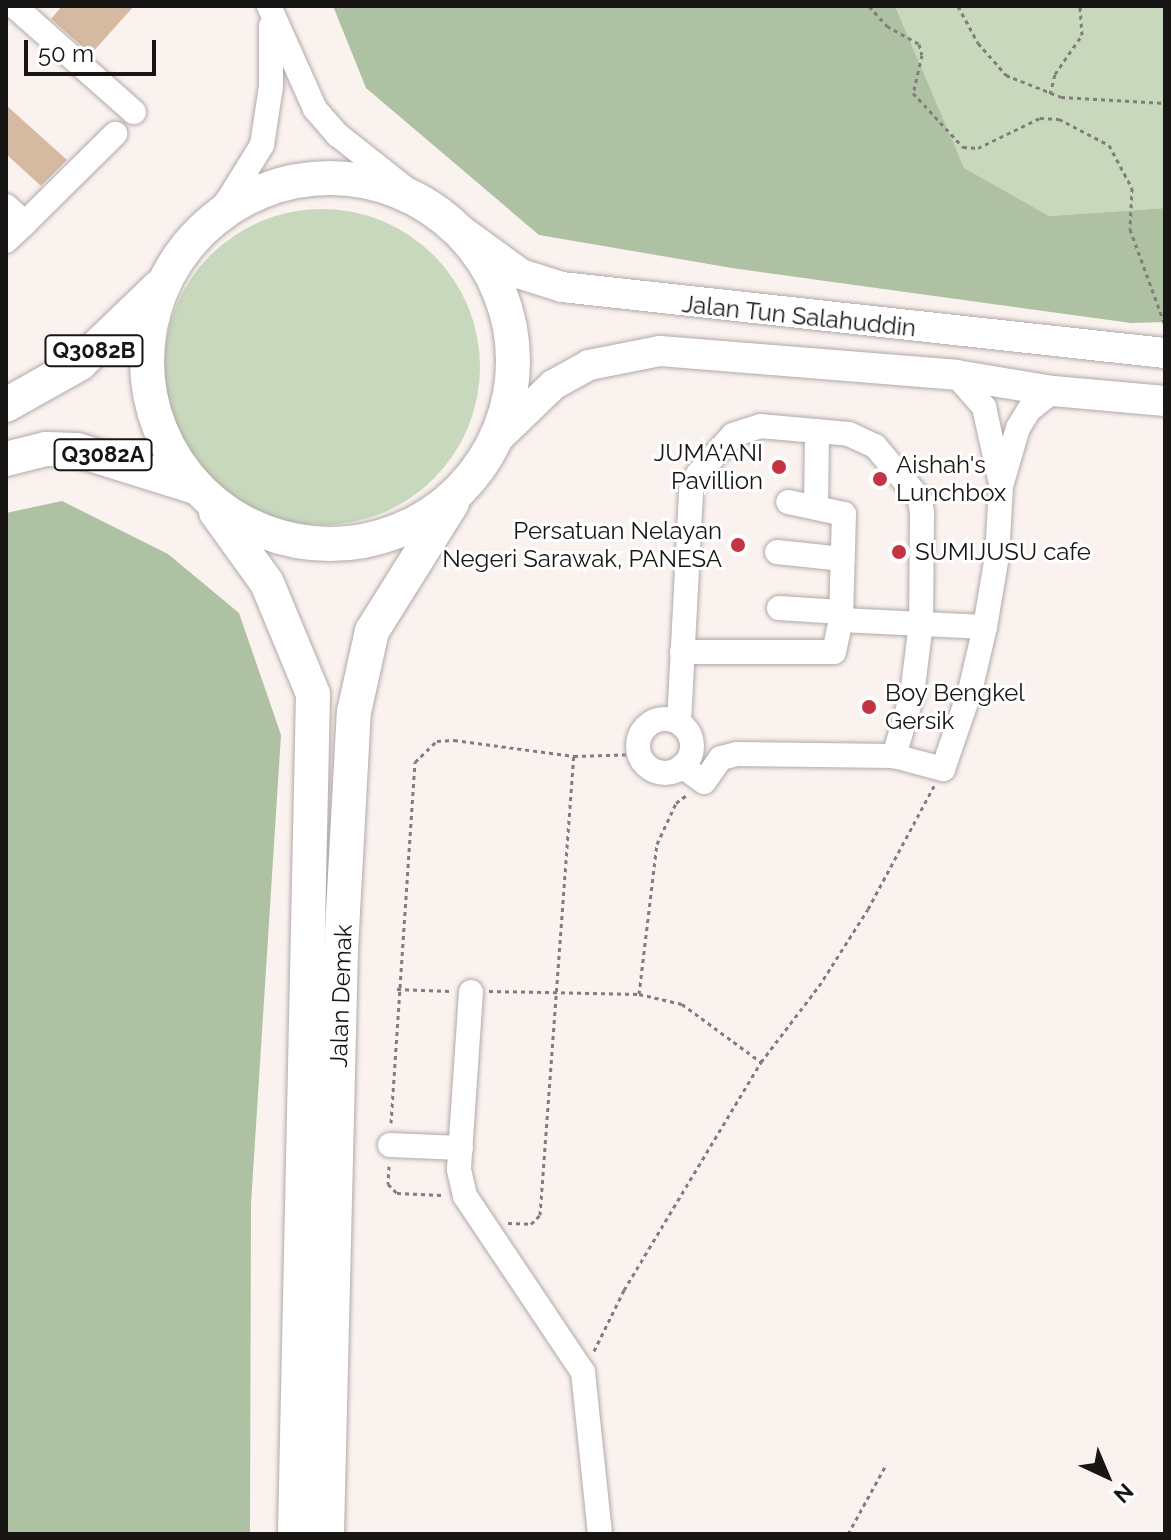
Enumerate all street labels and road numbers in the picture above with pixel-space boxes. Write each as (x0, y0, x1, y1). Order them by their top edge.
street label: Jalan Tun Salahuddin (680, 289, 918, 343)
road number: Q3082B (44, 333, 144, 369)
road number: Q3082A (53, 437, 153, 473)
street label: Jalan Demak (324, 924, 358, 1068)

